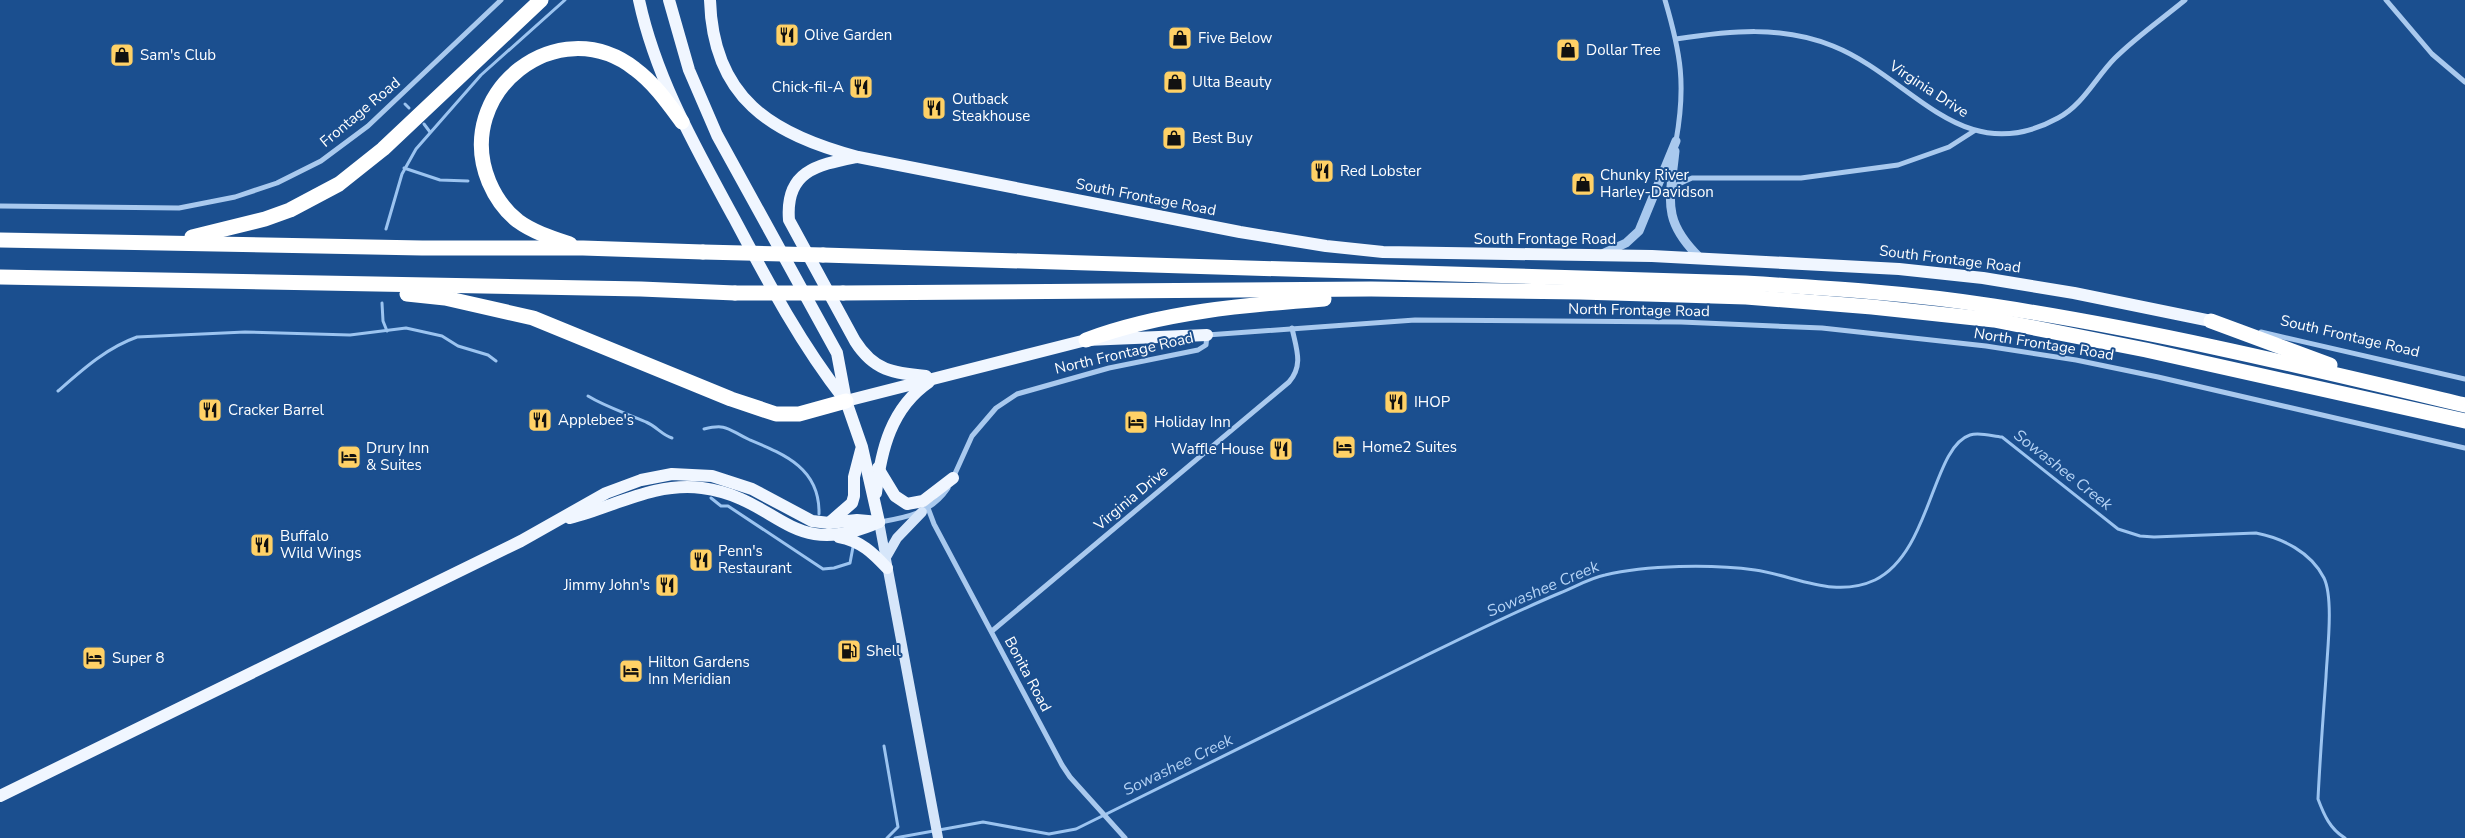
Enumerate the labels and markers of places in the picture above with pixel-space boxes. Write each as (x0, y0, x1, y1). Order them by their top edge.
restaurant icon: Olive Garden (774, 22, 800, 48)
place label: Olive Garden (804, 25, 892, 45)
shop icon: Five Below (1167, 25, 1193, 51)
place label: Five Below (1198, 28, 1273, 48)
shop icon: Dollar Tree (1555, 37, 1581, 63)
place label: Dollar Tree (1586, 40, 1661, 60)
shop icon: Sam's Club (109, 42, 135, 68)
place label: Sam's Club (140, 45, 216, 65)
shop icon: Ulta Beauty (1162, 69, 1188, 95)
place label: Ulta Beauty (1192, 72, 1272, 92)
restaurant icon: Chick-fil-A (848, 74, 874, 100)
place label: Chick-fil-A (772, 77, 844, 97)
place label: Outback Steakhouse (952, 89, 1030, 126)
restaurant icon: Outback Steakhouse (921, 95, 947, 121)
shop icon: Best Buy (1161, 125, 1187, 151)
place label: Best Buy (1192, 128, 1253, 148)
restaurant icon: Red Lobster (1309, 158, 1335, 184)
place label: Red Lobster (1340, 161, 1422, 181)
place label: Chunky River Harley-Davidson (1600, 165, 1714, 202)
shop icon: Chunky River Harley-Davidson (1570, 171, 1596, 197)
restaurant icon: IHOP (1383, 389, 1409, 415)
place label: IHOP (1414, 392, 1451, 412)
restaurant icon: Cracker Barrel (197, 397, 223, 423)
place label: Cracker Barrel (228, 400, 325, 420)
restaurant icon: Applebee's (527, 407, 553, 433)
hotel icon: Holiday Inn (1123, 409, 1149, 435)
place label: Applebee's (558, 410, 634, 430)
place label: Holiday Inn (1154, 412, 1231, 432)
hotel icon: Home2 Suites (1331, 434, 1357, 460)
restaurant icon: Waffle House (1268, 436, 1294, 462)
place label: Home2 Suites (1362, 437, 1457, 457)
place label: Drury Inn & Suites (366, 438, 429, 475)
place label: Waffle House (1171, 439, 1264, 459)
hotel icon: Drury Inn & Suites (336, 444, 362, 470)
place label: Buffalo Wild Wings (280, 526, 361, 563)
restaurant icon: Buffalo Wild Wings (249, 532, 275, 558)
place label: Penn's Restaurant (718, 541, 792, 578)
restaurant icon: Penn's Restaurant (688, 547, 714, 573)
restaurant icon: Jimmy John's (654, 572, 680, 598)
place label: Jimmy John's (563, 575, 650, 595)
fuel station icon: Shell (836, 638, 862, 664)
place label: Shell (866, 641, 901, 661)
hotel icon: Super 8 (81, 645, 107, 671)
place label: Super 8 (112, 648, 165, 668)
place label: Hilton Gardens Inn Meridian (648, 652, 750, 689)
hotel icon: Hilton Gardens Inn Meridian (618, 658, 644, 684)

